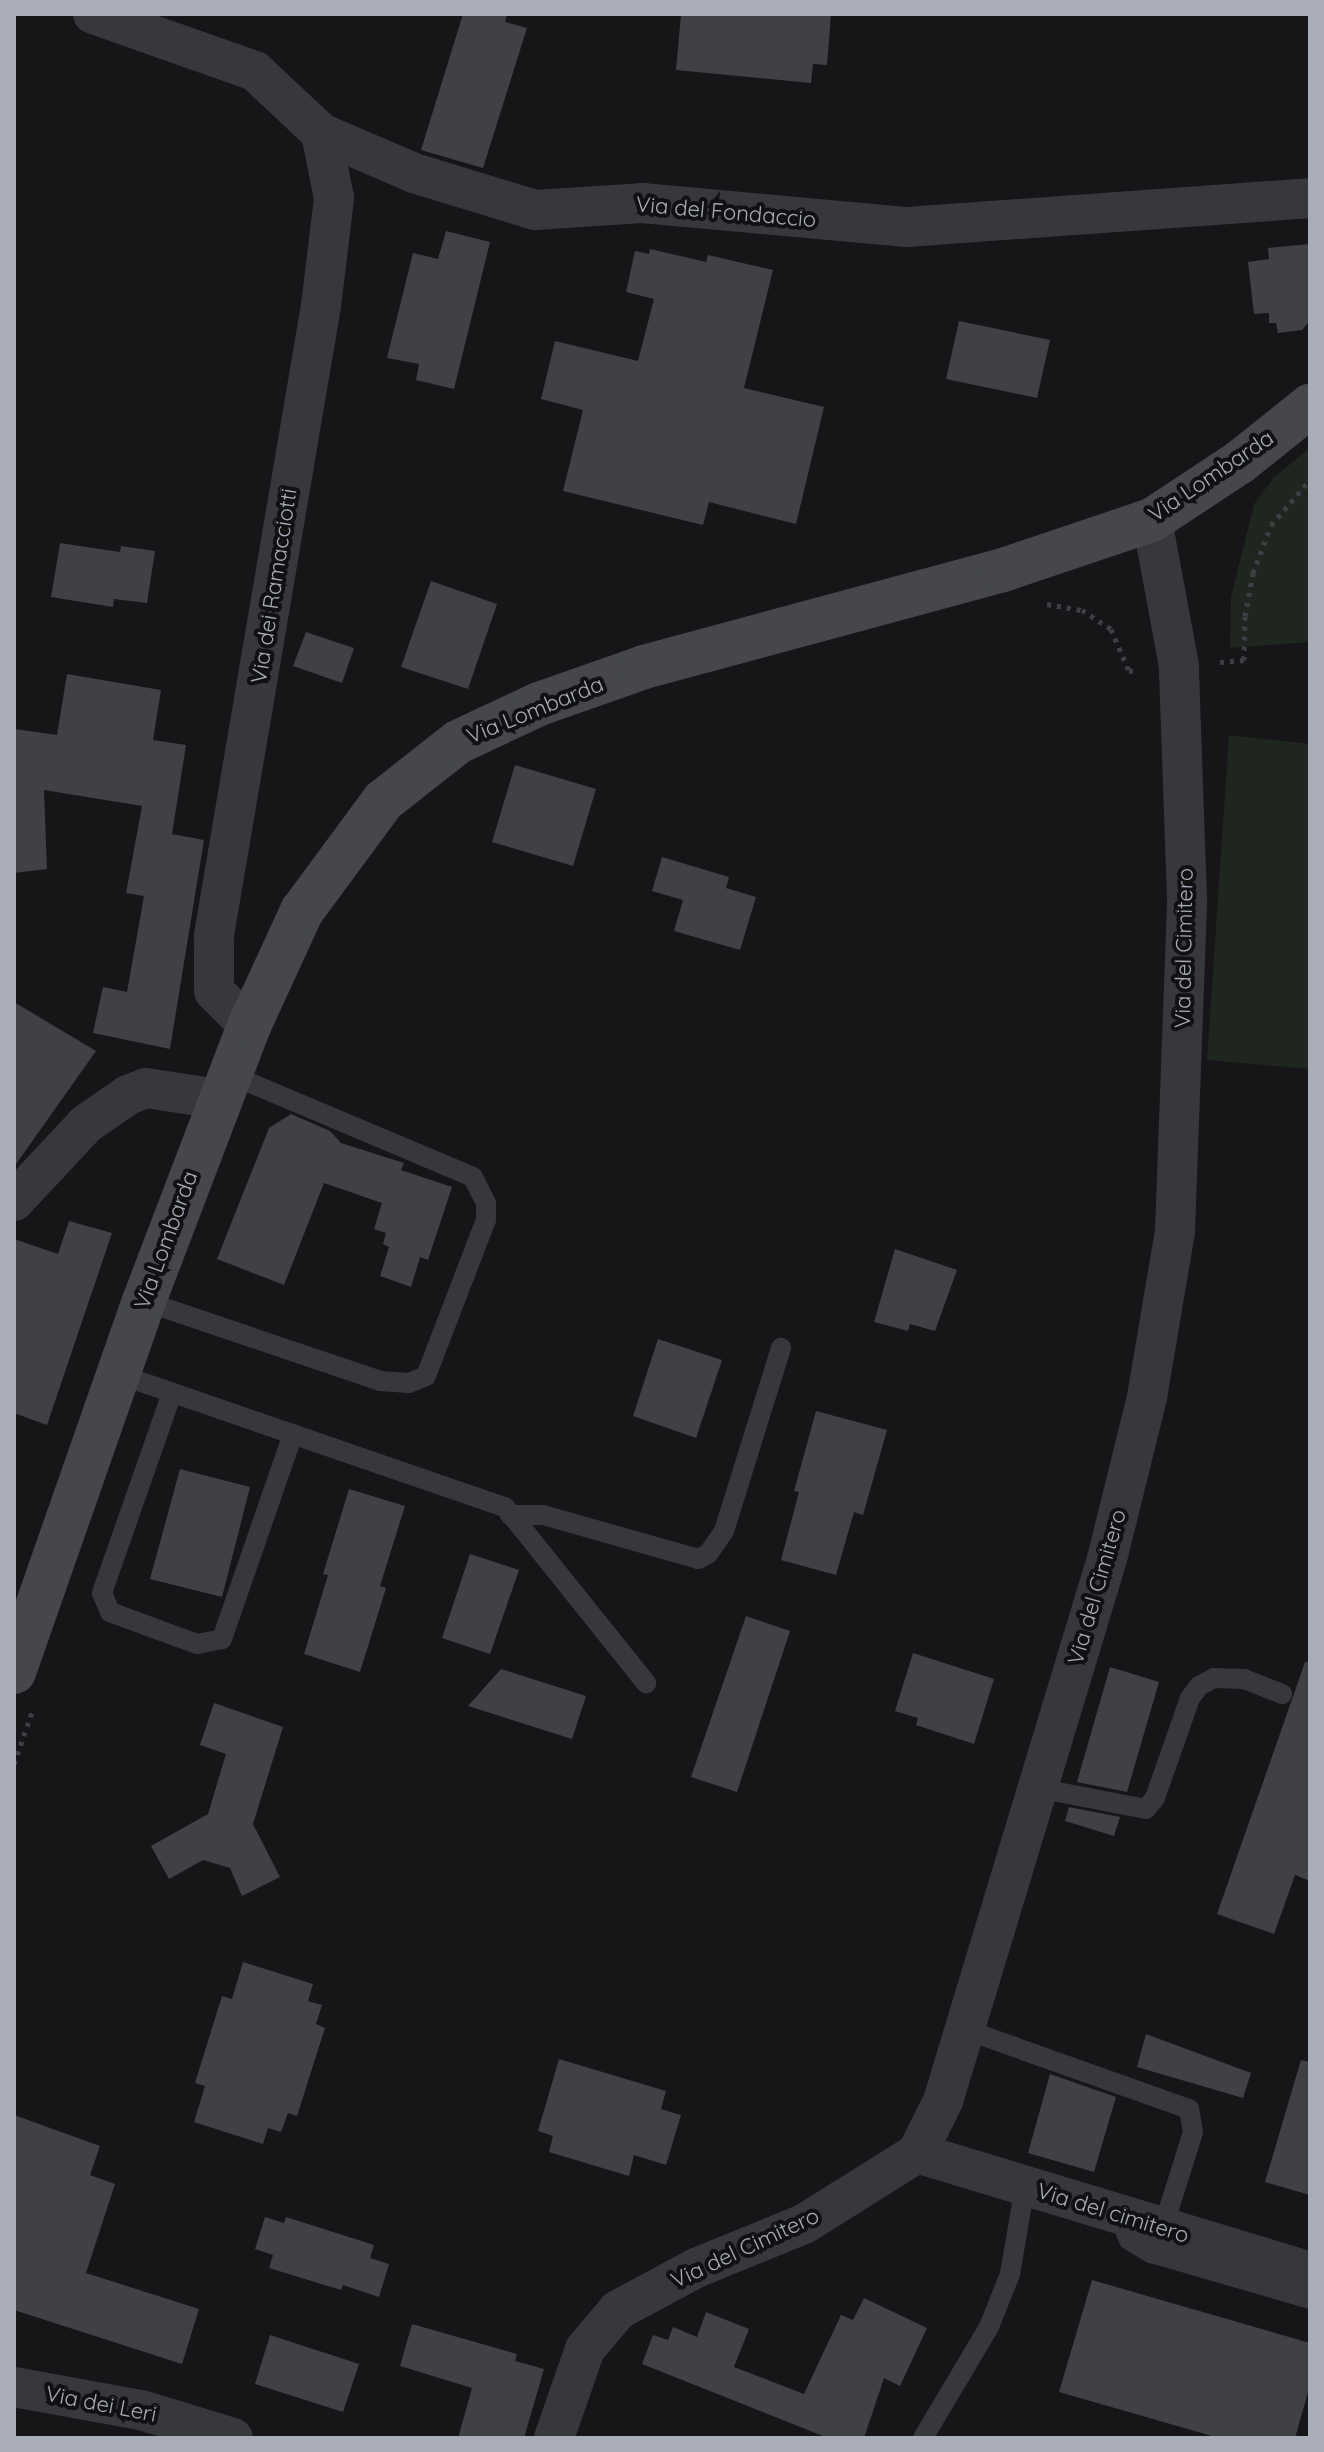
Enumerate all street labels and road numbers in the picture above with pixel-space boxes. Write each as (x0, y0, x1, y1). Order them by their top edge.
street label: Via del Fondaccio (635, 191, 817, 233)
street label: Via Lombarda (1143, 425, 1279, 527)
street label: Via dei Ramacciotti (246, 487, 302, 685)
street label: Via Lombarda (463, 671, 607, 749)
street label: Via del Cimitero (1169, 868, 1199, 1028)
street label: Via Lombarda (129, 1167, 203, 1313)
street label: Via del Cimitero (1062, 1506, 1132, 1668)
street label: Via del cimitero (1034, 2177, 1192, 2249)
street label: Via del Cimitero (667, 2202, 823, 2294)
street label: Via dei Leri (43, 2380, 159, 2428)

